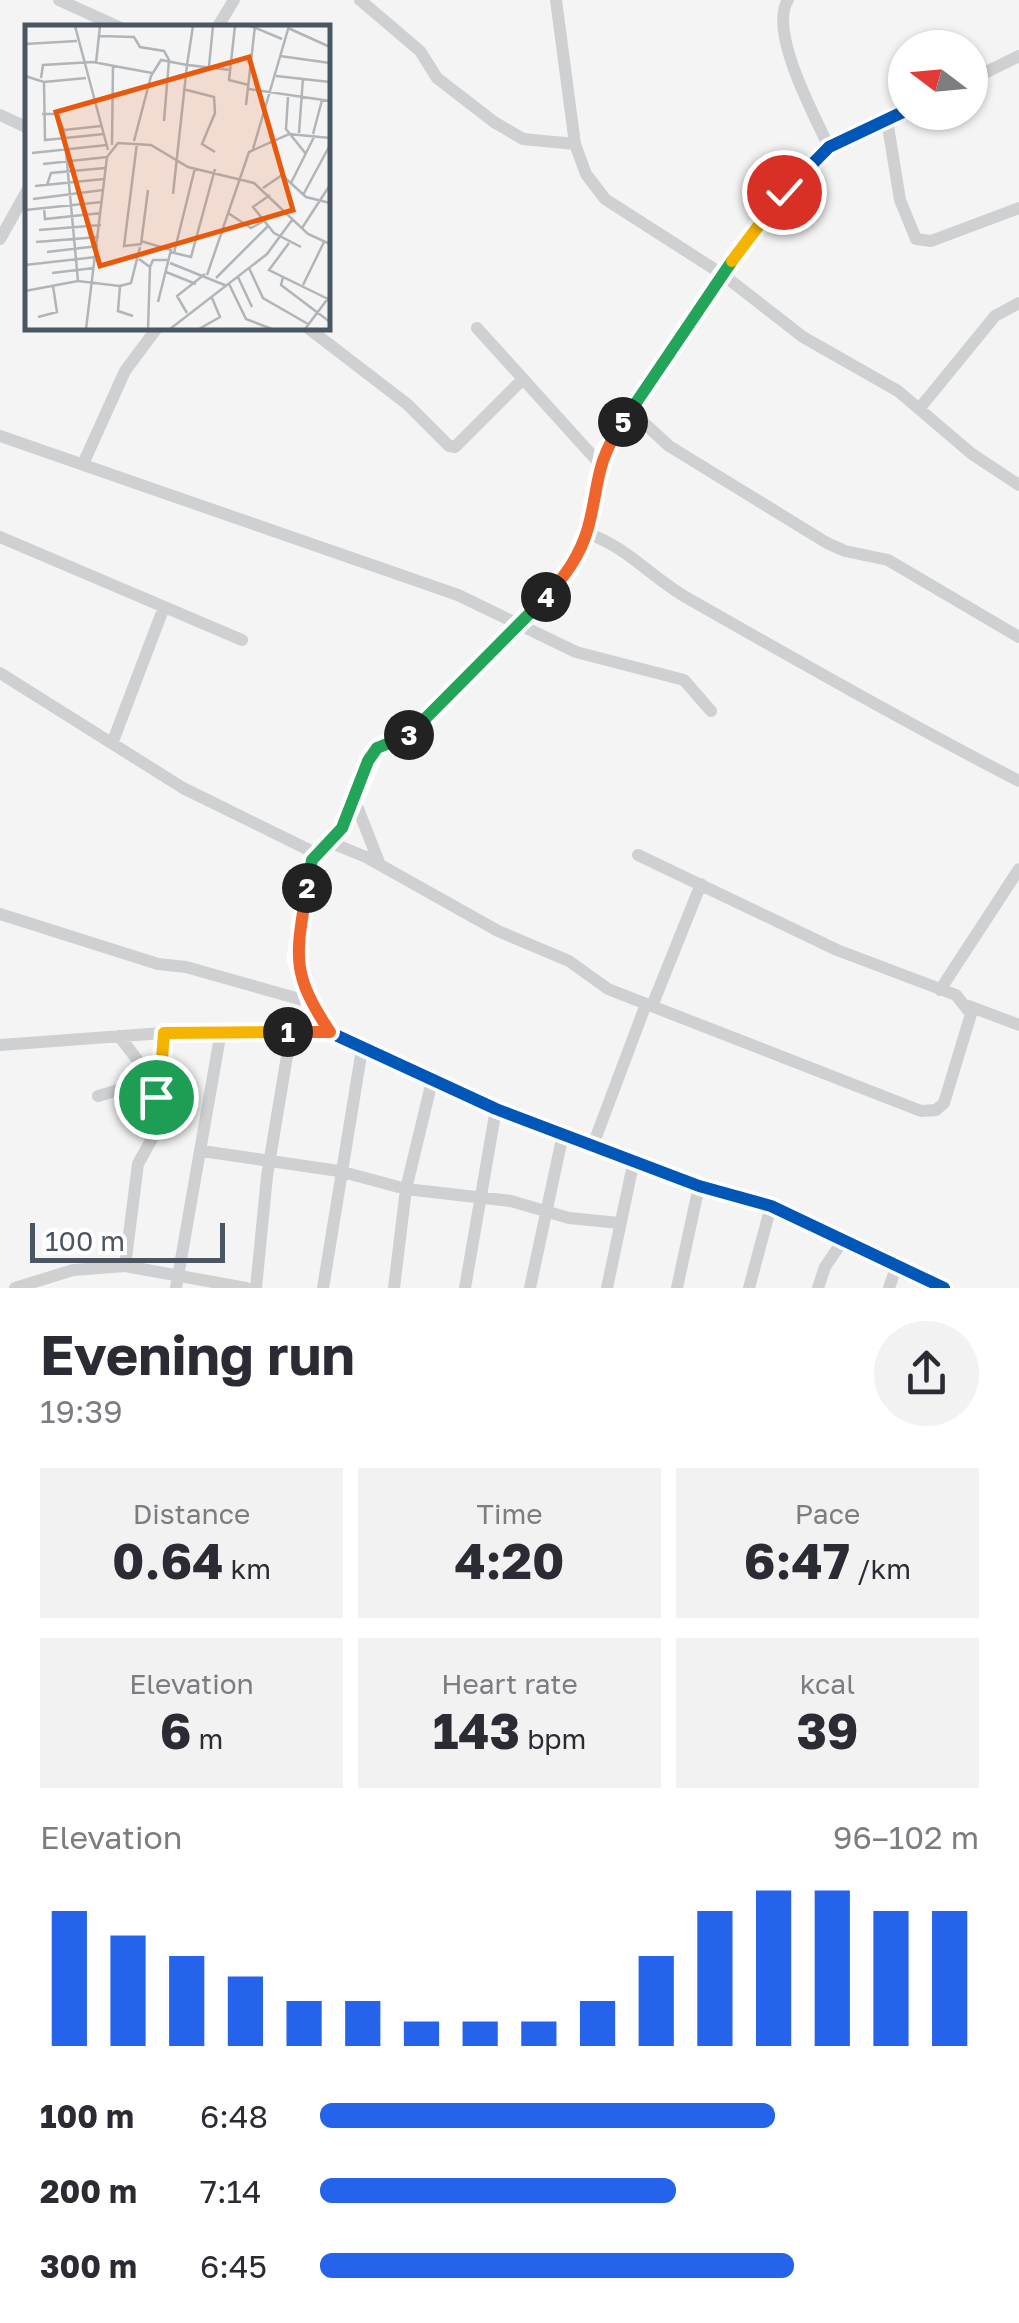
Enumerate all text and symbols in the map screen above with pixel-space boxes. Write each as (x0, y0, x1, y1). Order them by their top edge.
inset map (25, 25, 330, 330)
north arrow (888, 30, 988, 130)
map controls (888, 30, 988, 130)
pin (742, 150, 827, 235)
icon: check (757, 165, 812, 220)
pin: 5 (598, 397, 648, 447)
text: 5 (614, 405, 632, 438)
pin: 4 (521, 572, 571, 622)
text: 4 (537, 580, 555, 613)
pin: 3 (384, 710, 434, 760)
text: 3 (400, 718, 418, 751)
pin: 2 (282, 863, 332, 913)
text: 2 (298, 871, 316, 904)
pin: 1 (263, 1007, 313, 1057)
text: 1 (281, 1015, 295, 1048)
pin (114, 1055, 199, 1140)
icon: arrive (129, 1070, 184, 1125)
scale bar (30, 1218, 225, 1262)
text: 100 m (45, 1224, 125, 1257)
text: Evening run (40, 1321, 355, 1387)
button: share (874, 1321, 979, 1426)
text: 19:39 (40, 1392, 123, 1430)
text: Distance (133, 1497, 250, 1530)
text: Time (477, 1497, 542, 1530)
text: Pace (795, 1497, 860, 1530)
text: 0.64 (112, 1530, 223, 1590)
text: 4:20 (454, 1530, 565, 1590)
text: 6:47 (744, 1530, 850, 1590)
text: km (223, 1552, 271, 1585)
text: /km (850, 1552, 911, 1585)
text: Elevation (129, 1667, 254, 1700)
text: Heart rate (441, 1667, 578, 1700)
text: kcal (800, 1667, 855, 1700)
text: 6 (160, 1700, 191, 1760)
text: 143 (433, 1700, 520, 1760)
text: 39 (796, 1700, 859, 1760)
text: m (191, 1722, 223, 1755)
text: bpm (520, 1722, 586, 1755)
text: Elevation (40, 1818, 182, 1856)
text: 96–102 m (833, 1818, 979, 1856)
text: 100 m (40, 2097, 134, 2135)
text: 6:48 (200, 2097, 268, 2135)
text: 200 m (40, 2172, 137, 2210)
text: 7:14 (200, 2172, 262, 2210)
text: 300 m (40, 2247, 137, 2285)
text: 6:45 (200, 2247, 267, 2285)

